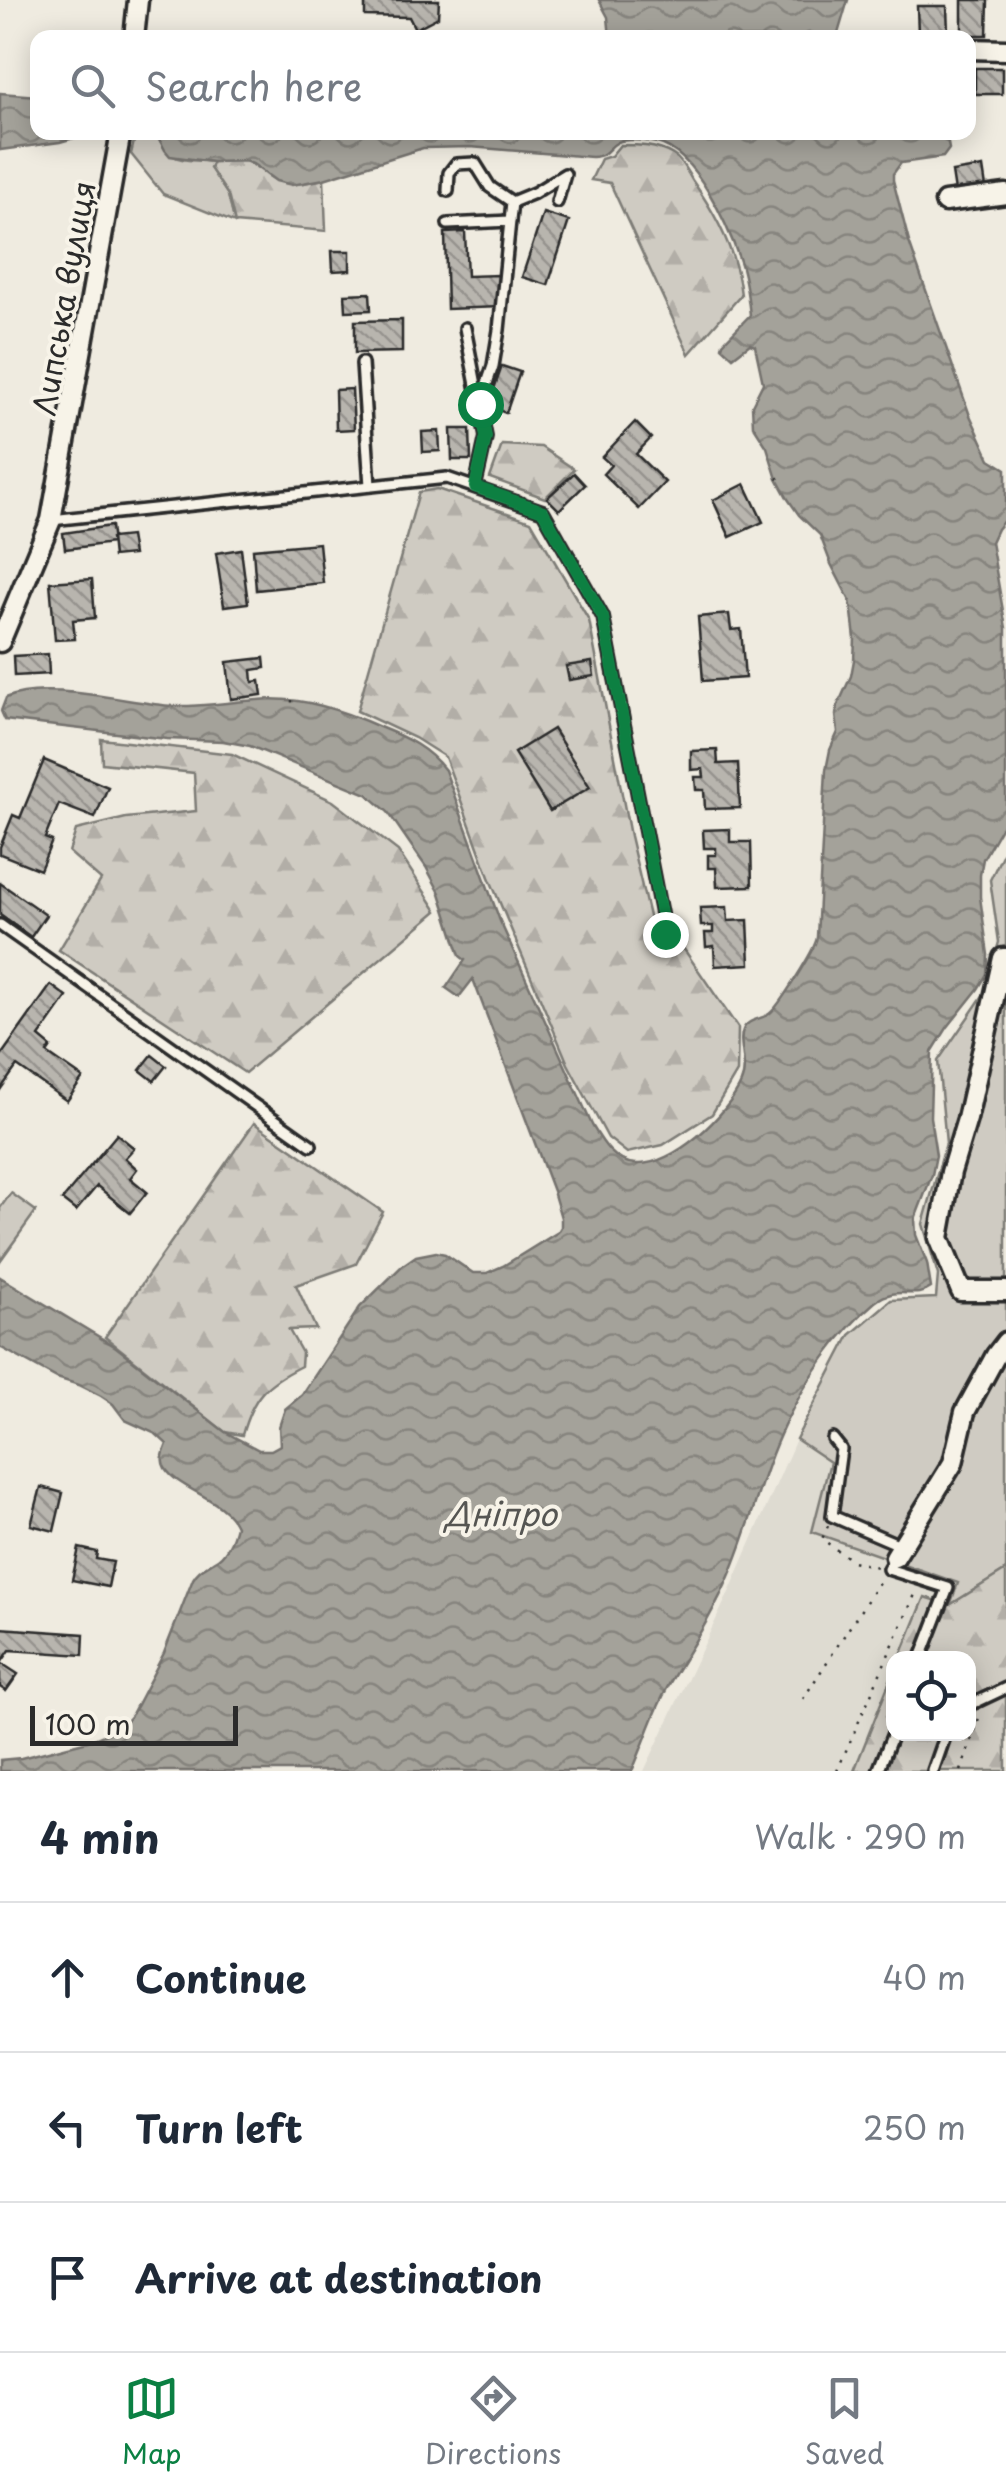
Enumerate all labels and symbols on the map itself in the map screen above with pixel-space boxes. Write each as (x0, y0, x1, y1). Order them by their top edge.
street label: Липська вулиця (20, 177, 106, 419)
route start (458, 382, 504, 428)
route end (643, 912, 689, 958)
water label: Дніпро (442, 1489, 559, 1537)
scale bar (30, 1701, 238, 1746)

